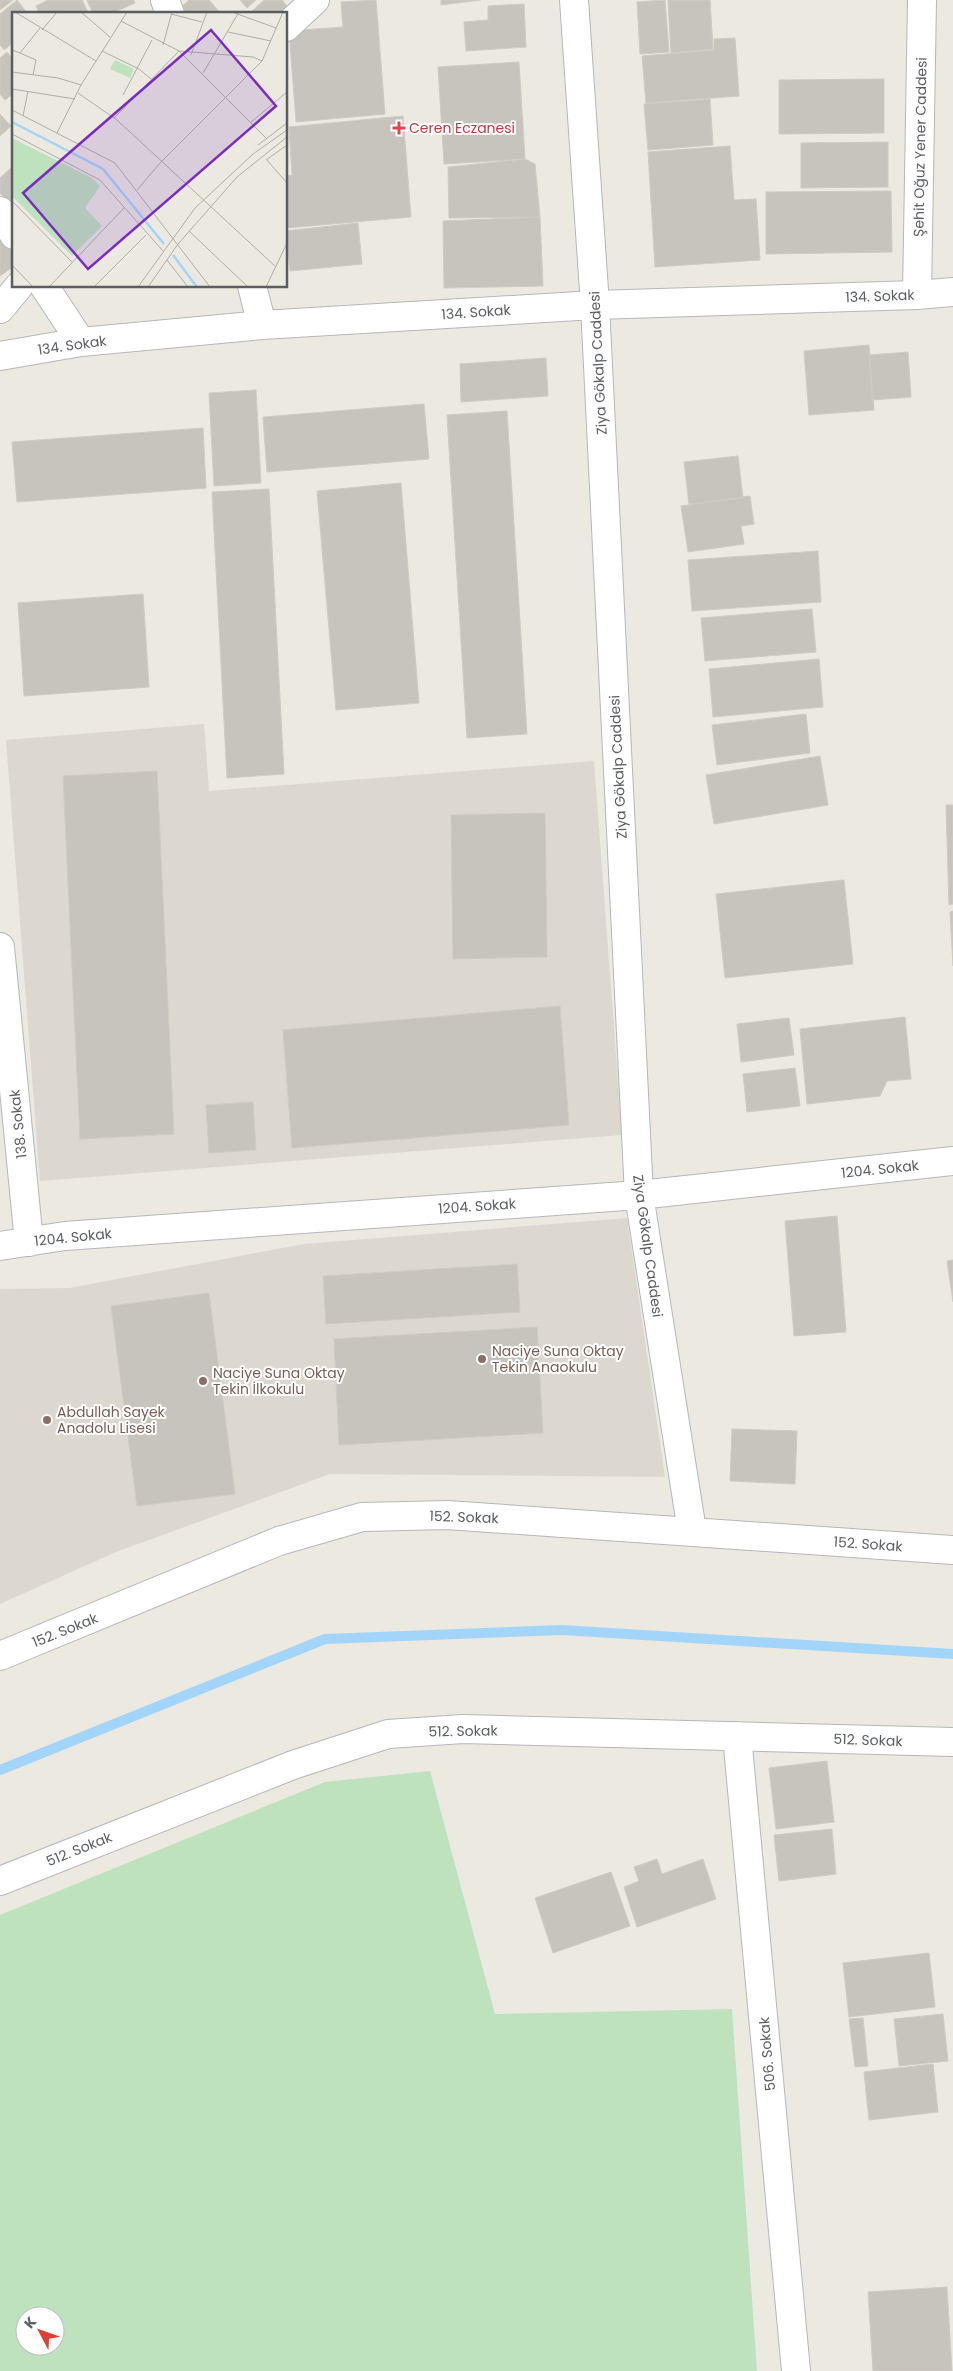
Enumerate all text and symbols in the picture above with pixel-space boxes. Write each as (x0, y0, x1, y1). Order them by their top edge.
inset map (12, 12, 288, 288)
street label: Şehit Oğuz Yener Caddesi (908, 57, 932, 237)
place label: Ceren Eczanesi (409, 118, 515, 138)
marker: Ceren Eczanesi (393, 122, 405, 134)
street label: 134. Sokak (845, 285, 916, 307)
street label: Ziya Gökalp Caddesi (584, 291, 612, 435)
street label: 134. Sokak (441, 300, 512, 324)
street label: 134. Sokak (36, 330, 108, 360)
street label: Ziya Gökalp Caddesi (604, 695, 632, 839)
street label: 138. Sokak (4, 1088, 32, 1160)
street label: 1204. Sokak (840, 1155, 921, 1183)
street label: Ziya Gökalp Caddesi (628, 1173, 668, 1319)
street label: 1204. Sokak (437, 1193, 517, 1219)
street label: 1204. Sokak (33, 1223, 114, 1251)
place label: Naciye Suna Oktay Tekin Anaokulu (492, 1341, 624, 1377)
marker: Naciye Suna Oktay Tekin Anaokulu (476, 1353, 488, 1365)
place label: Naciye Suna Oktay Tekin İlkokulu (213, 1363, 345, 1399)
marker: Naciye Suna Oktay Tekin İlkokulu (197, 1375, 209, 1387)
place label: Abdullah Sayek Anadolu Lisesi (57, 1402, 166, 1438)
marker: Abdullah Sayek Anadolu Lisesi (41, 1414, 53, 1426)
street label: 152. Sokak (429, 1506, 500, 1528)
street label: 152. Sokak (833, 1532, 904, 1556)
street label: 152. Sokak (29, 1607, 101, 1652)
street label: 512. Sokak (428, 1720, 498, 1742)
street label: 512. Sokak (833, 1729, 904, 1751)
street label: 512. Sokak (43, 1826, 115, 1871)
street label: 506. Sokak (754, 2015, 780, 2092)
north arrow (15, 2306, 65, 2356)
text: K (19, 2312, 41, 2333)

